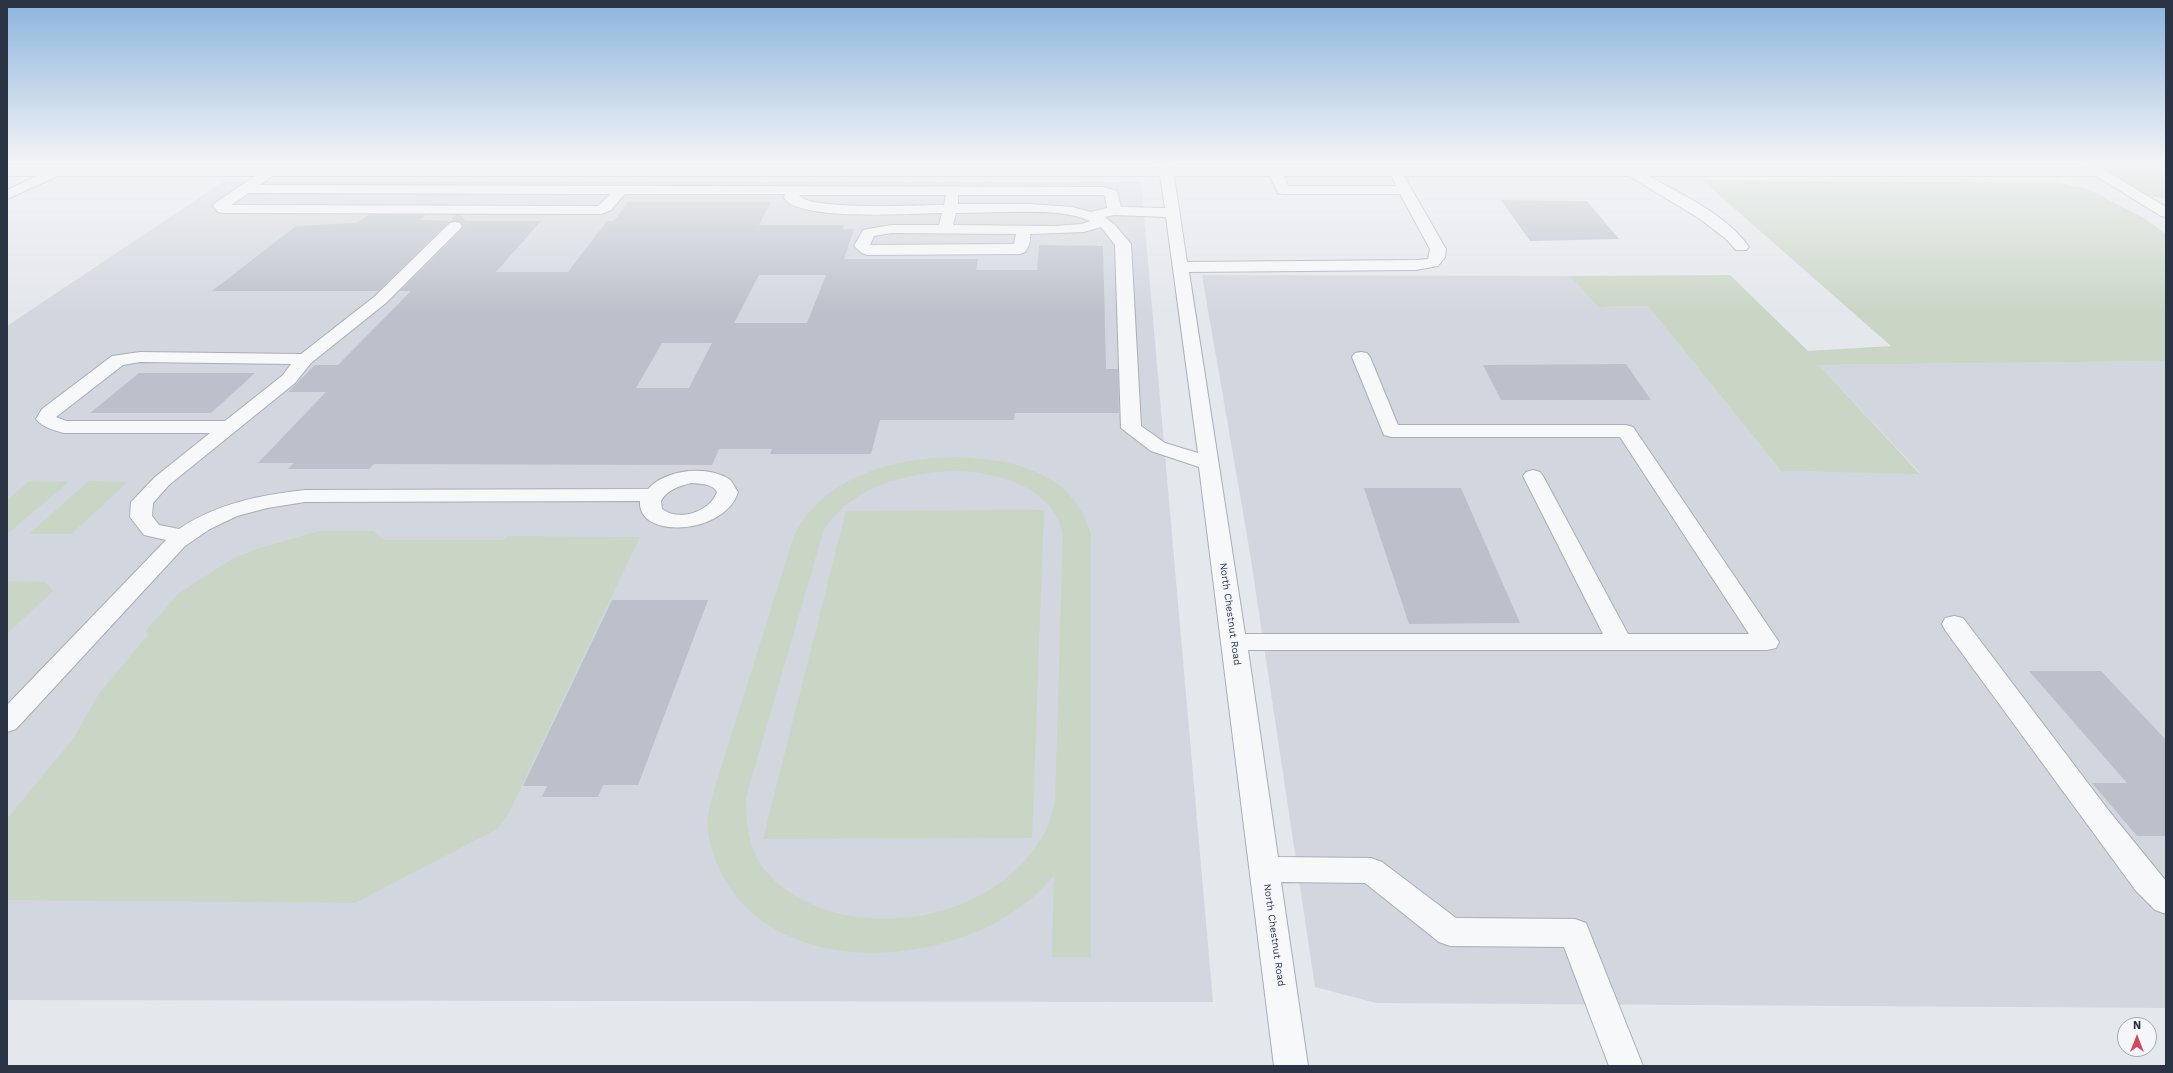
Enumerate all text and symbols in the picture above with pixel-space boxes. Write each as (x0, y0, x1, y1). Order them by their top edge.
street label: North Chestnut Road (1217, 562, 1243, 666)
street label: North Chestnut Road (1261, 883, 1287, 987)
north arrow (2117, 1017, 2157, 1057)
text: N (2133, 1019, 2141, 1032)

